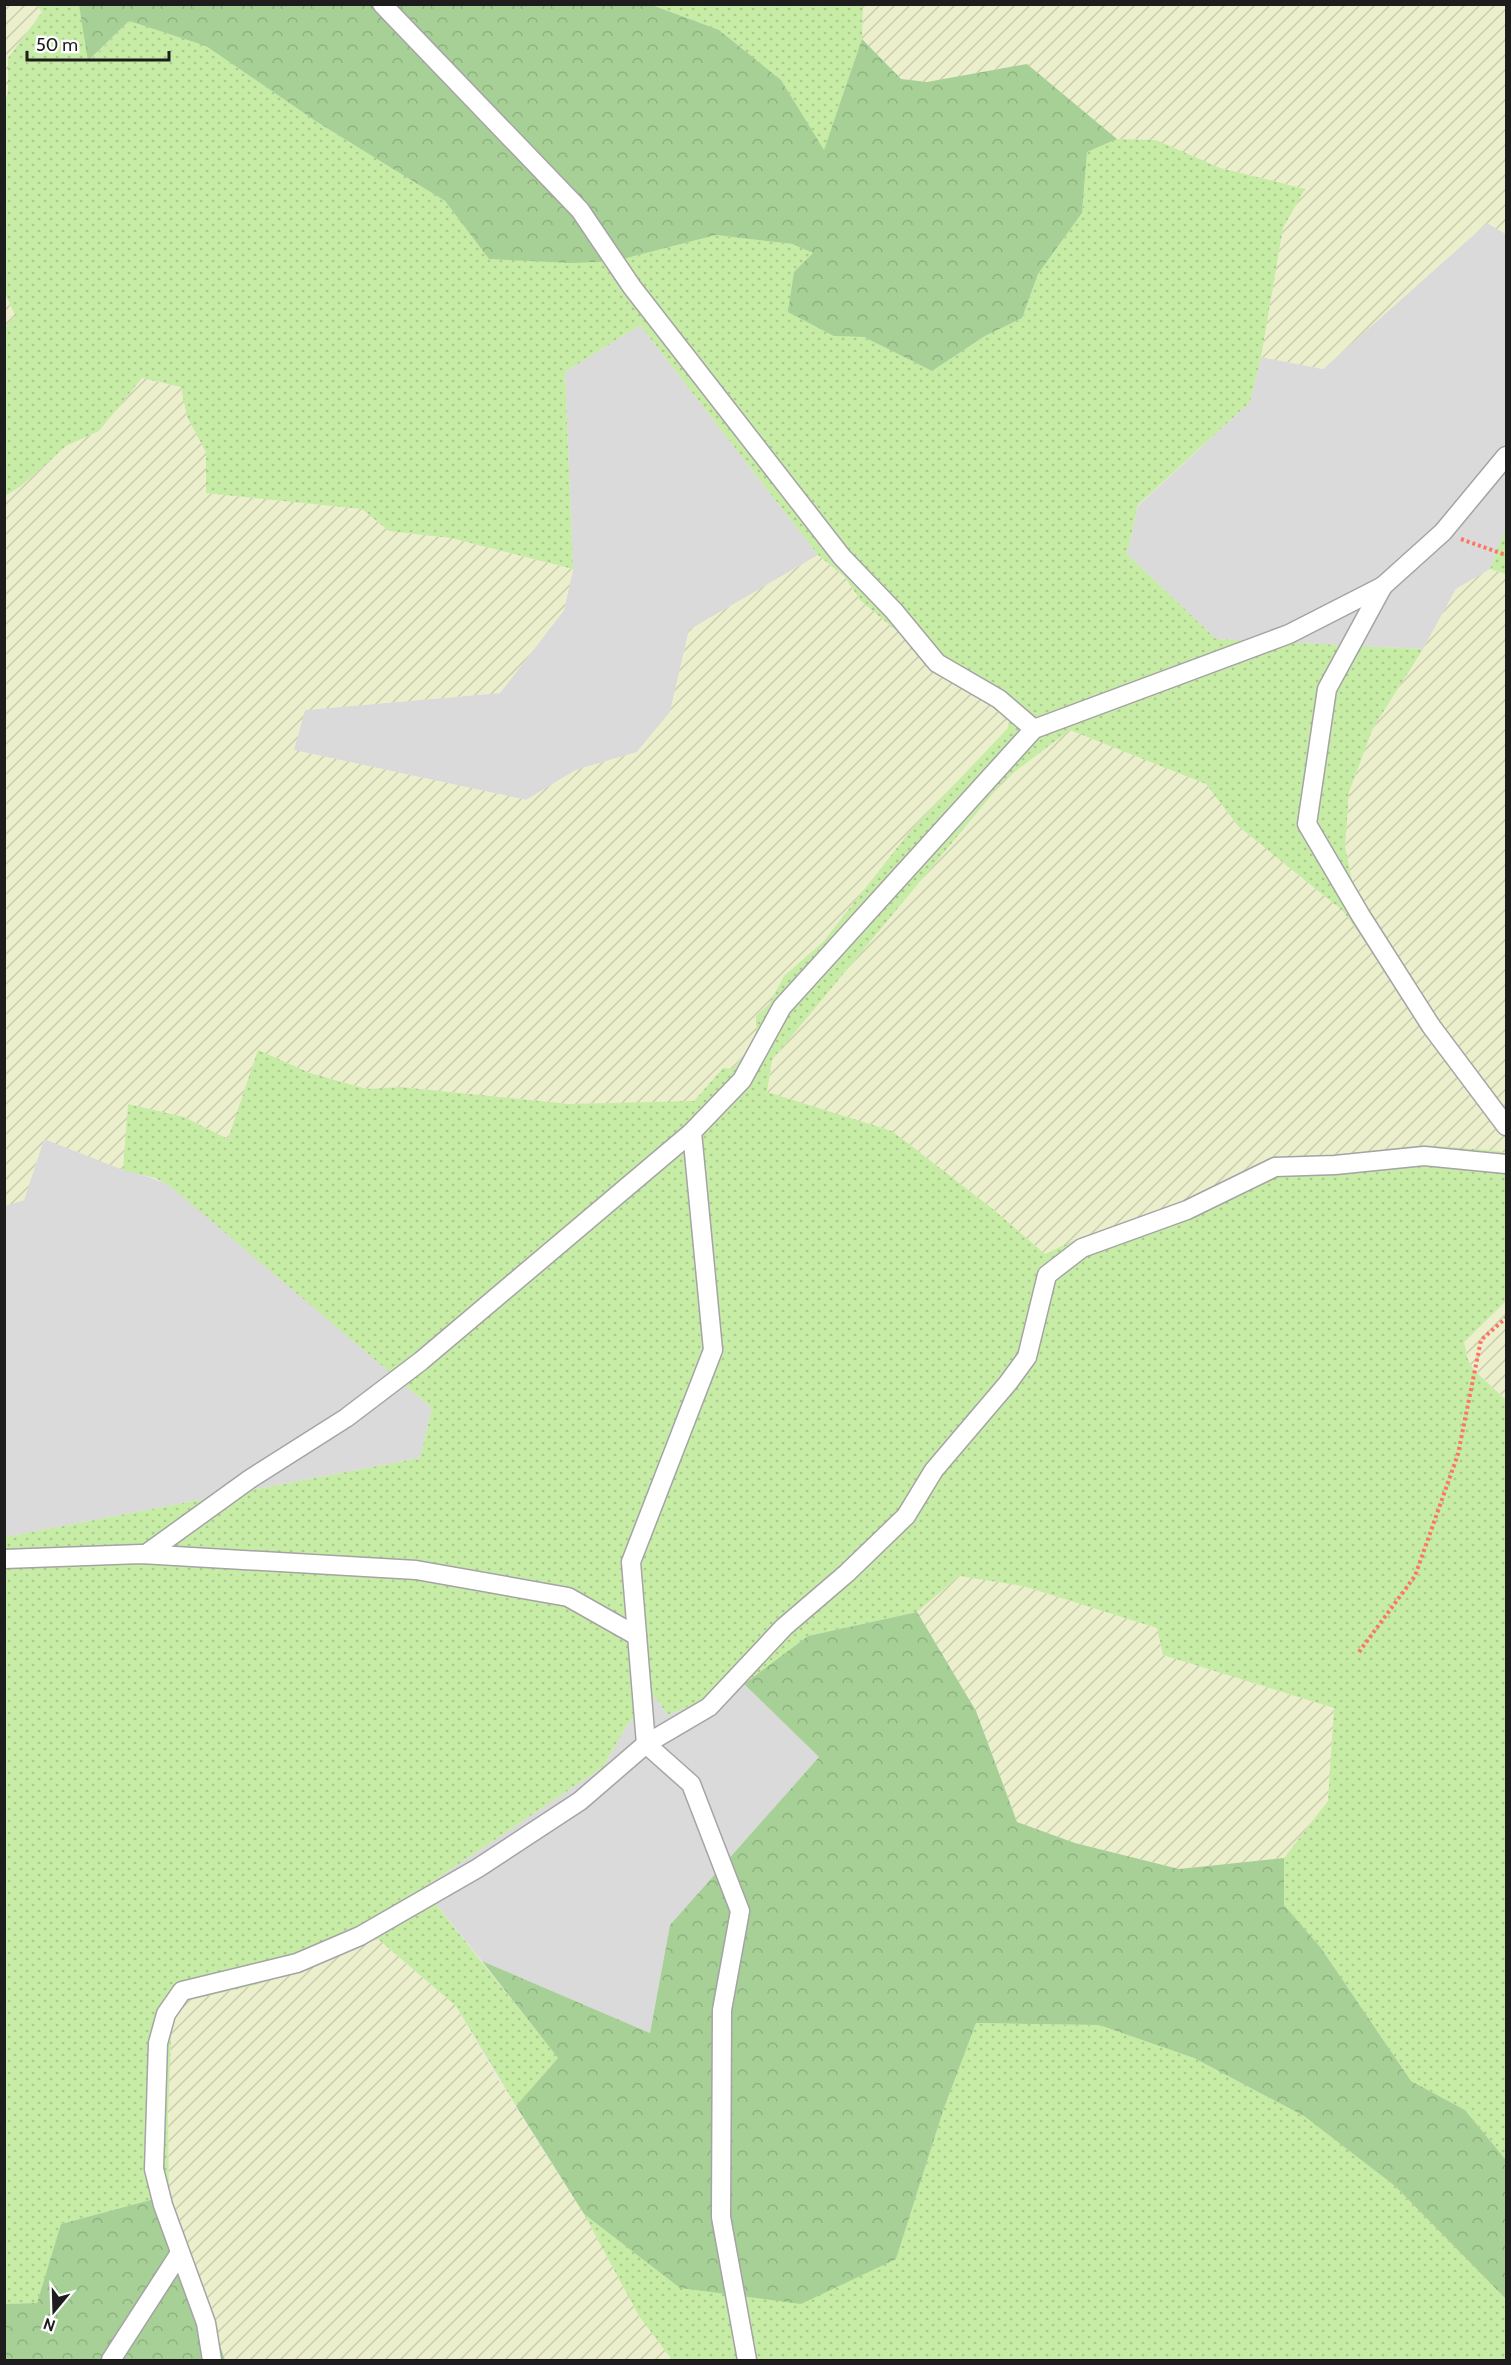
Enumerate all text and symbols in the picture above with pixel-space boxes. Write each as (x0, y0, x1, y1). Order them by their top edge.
scale bar (27, 24, 170, 62)
text: 50 m (36, 34, 78, 56)
north arrow (24, 2281, 84, 2341)
text: N (41, 2314, 58, 2336)

